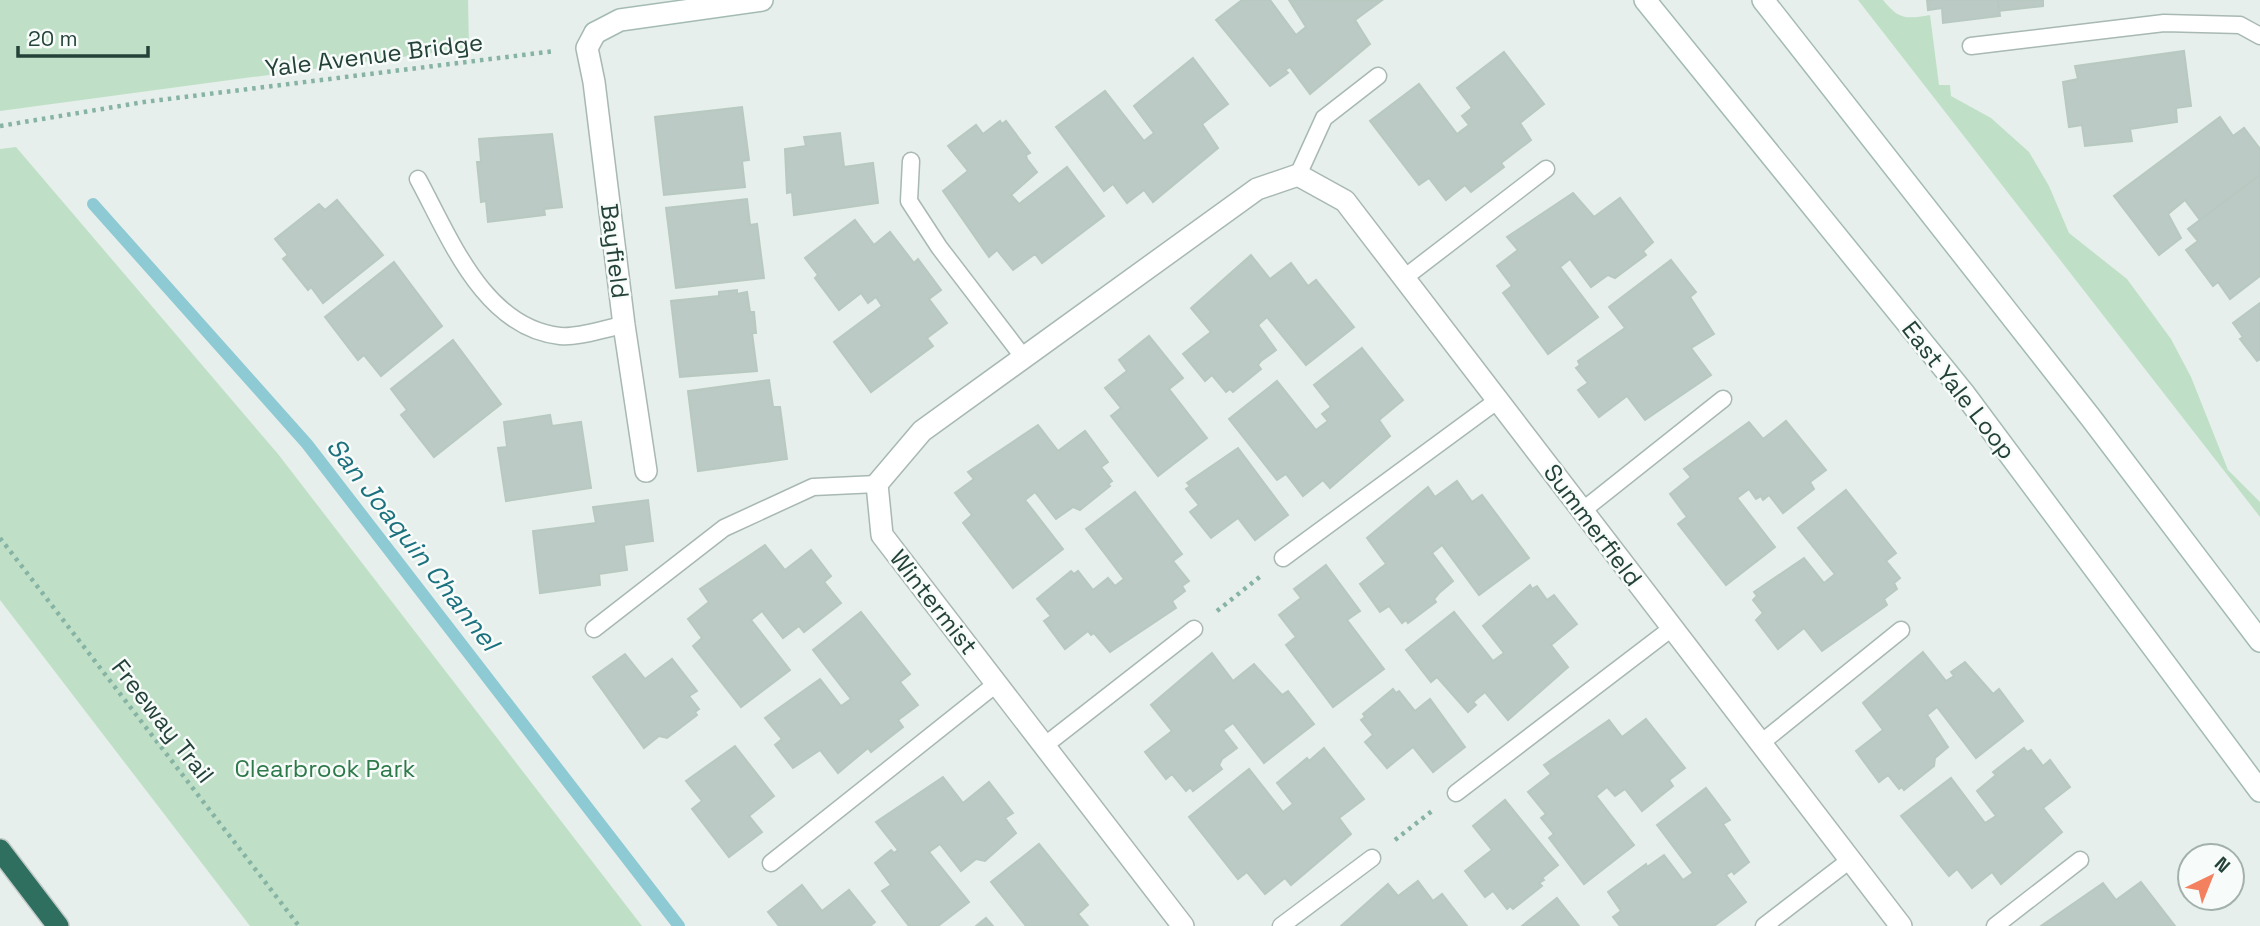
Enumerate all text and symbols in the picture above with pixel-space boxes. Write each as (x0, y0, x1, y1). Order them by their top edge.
scale bar (18, 14, 147, 58)
text: 20 m (28, 25, 78, 52)
street label: Yale Avenue Bridge (263, 26, 485, 84)
street label: Bayfield (594, 202, 636, 300)
street label: East Yale Loop (1895, 315, 2023, 465)
water label: San Joaquin Channel (319, 430, 509, 660)
street label: Summerfield (1537, 458, 1649, 592)
street label: Wintermist (883, 543, 985, 661)
street label: Freeway Trail (105, 653, 221, 789)
park label: Clearbrook Park (234, 753, 416, 784)
north arrow (2176, 842, 2246, 912)
text: N (2209, 851, 2235, 878)

